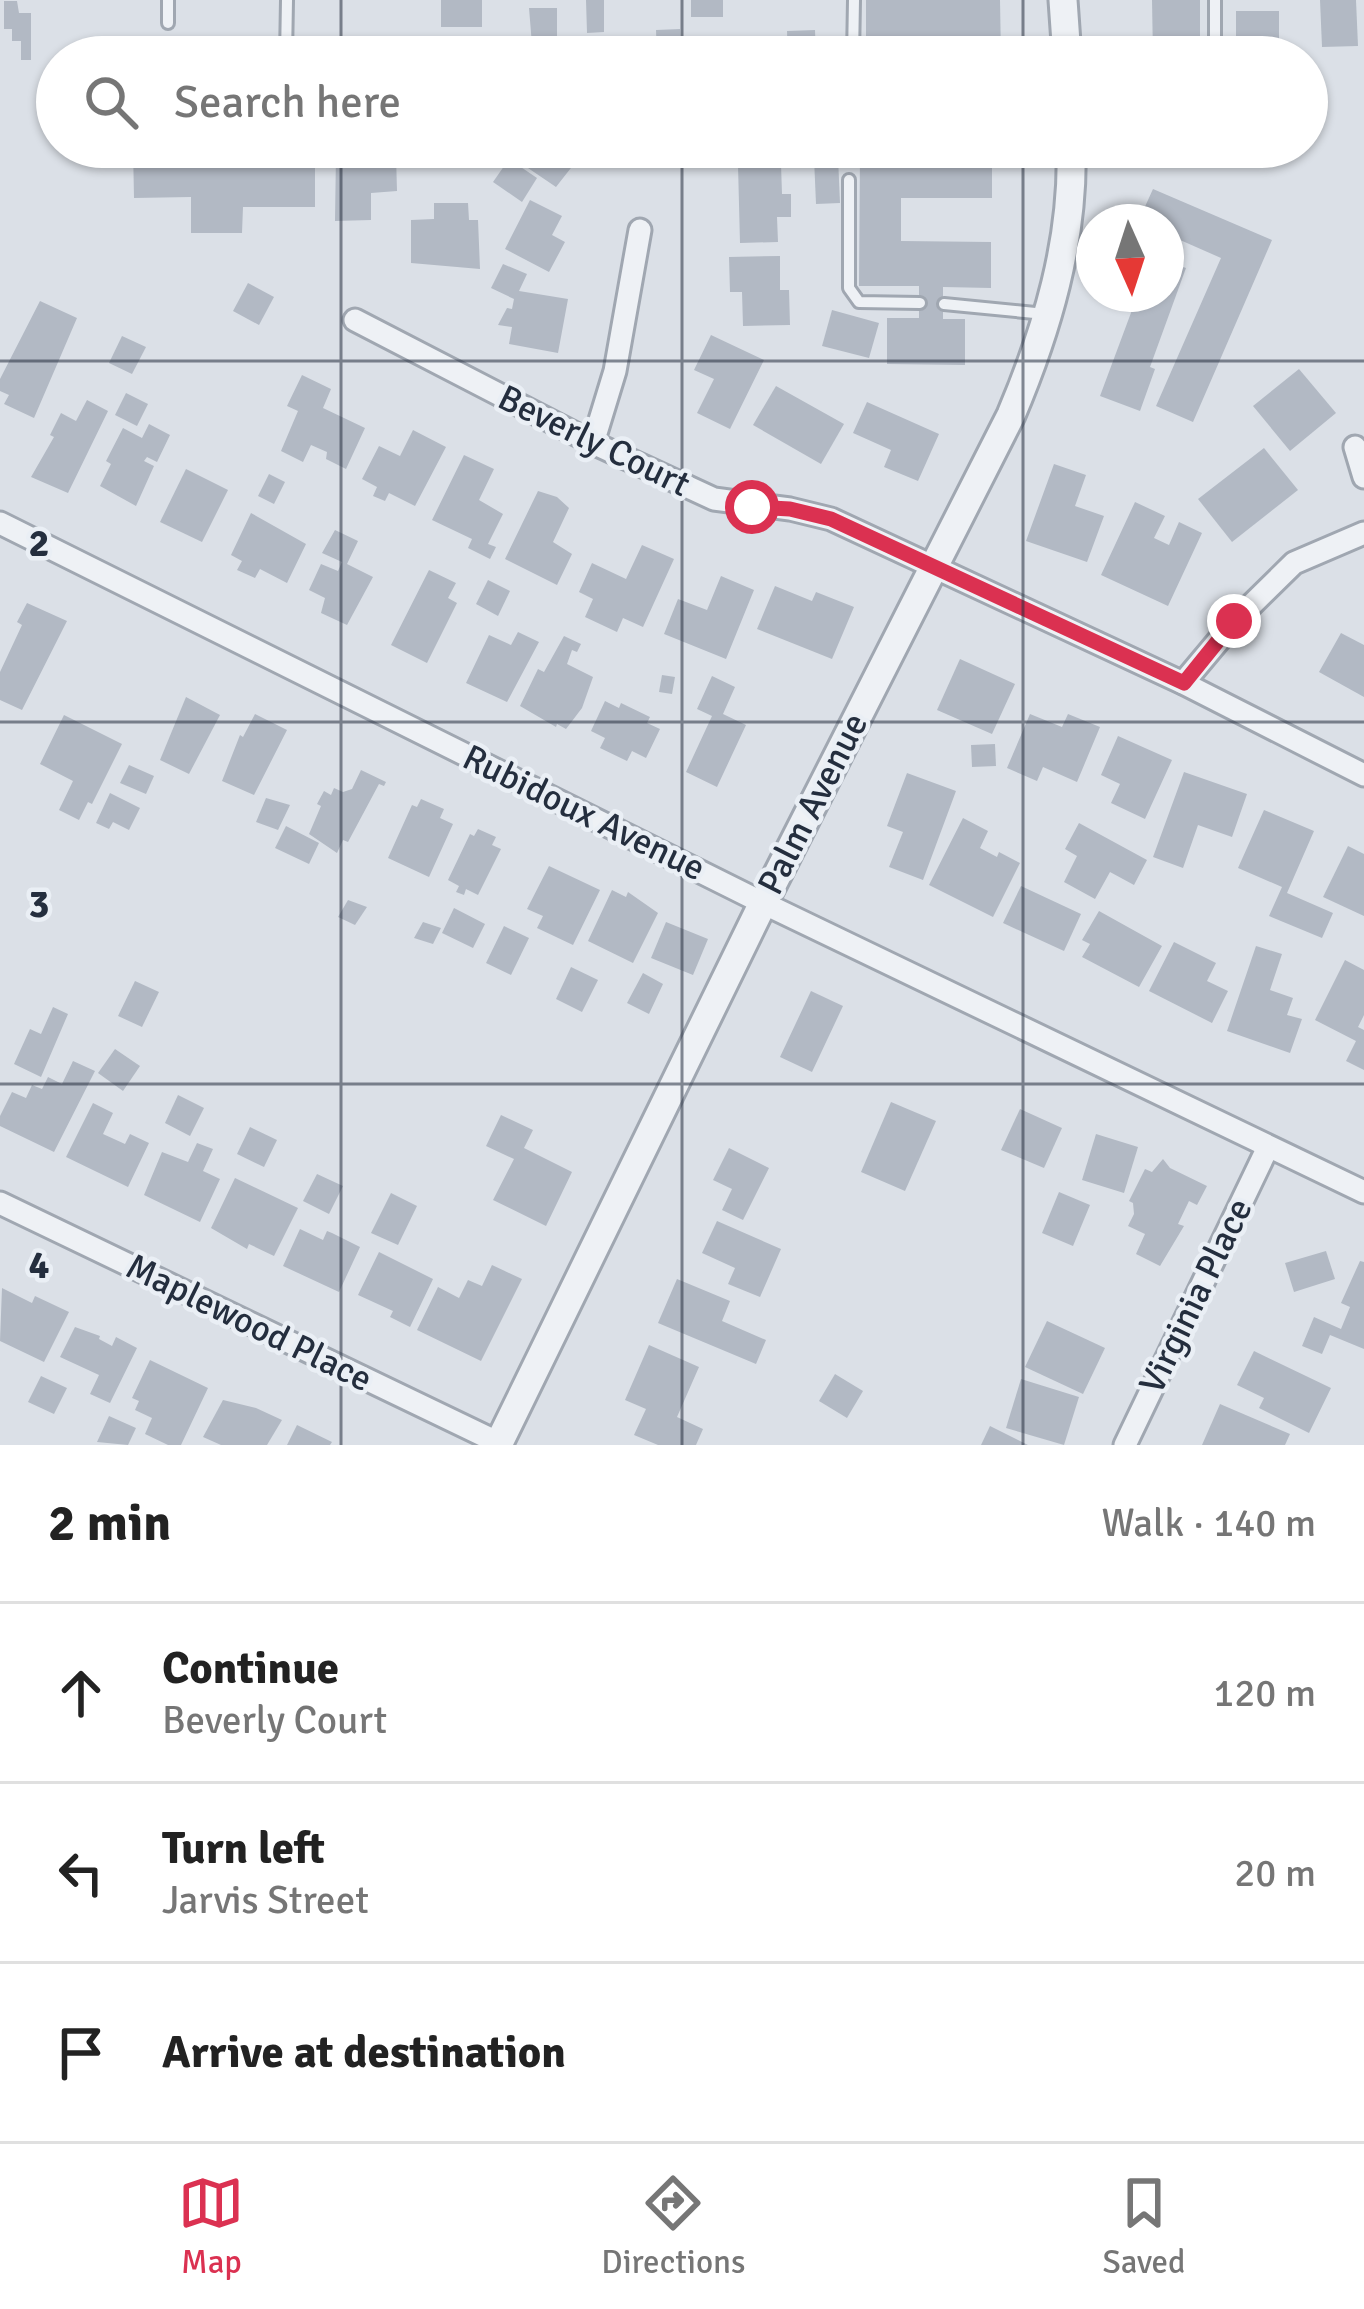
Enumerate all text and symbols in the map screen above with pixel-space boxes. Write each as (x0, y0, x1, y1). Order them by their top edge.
search box (36, 36, 1328, 168)
icon: search (78, 69, 144, 135)
text: Search here (174, 75, 401, 130)
north arrow (1076, 204, 1184, 312)
street label: Beverly Court (491, 375, 697, 507)
route start (725, 480, 779, 534)
text: 2 (28, 519, 50, 567)
route end (1207, 594, 1261, 648)
street label: Palm Avenue (748, 706, 878, 902)
street label: Rubidoux Avenue (456, 735, 712, 891)
text: 3 (28, 880, 50, 928)
street label: Virginia Place (1129, 1191, 1263, 1401)
text: 4 (28, 1241, 50, 1289)
street label: Maplewood Place (119, 1244, 379, 1402)
text: 2 min (48, 1492, 171, 1555)
text: Walk · 140 m (1102, 1499, 1316, 1547)
text: Continue (162, 1641, 339, 1696)
icon: ahead (48, 1660, 114, 1726)
text: 120 m (1213, 1669, 1316, 1717)
text: Beverly Court (162, 1696, 387, 1744)
text: Turn left (162, 1821, 325, 1876)
icon: left (48, 1840, 114, 1906)
text: 20 m (1234, 1849, 1316, 1897)
text: Jarvis Street (162, 1876, 369, 1924)
icon: arrive (48, 2020, 114, 2086)
text: Arrive at destination (162, 2025, 566, 2080)
tab: Map (178, 2170, 244, 2283)
tab: Directions (601, 2170, 746, 2283)
tab: Saved (1102, 2170, 1186, 2283)

